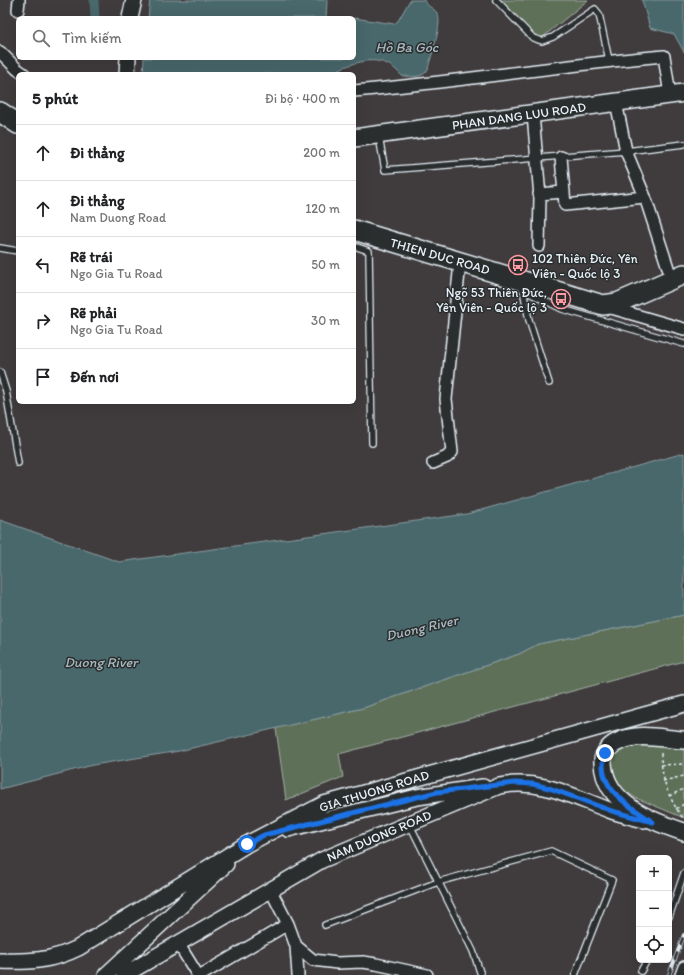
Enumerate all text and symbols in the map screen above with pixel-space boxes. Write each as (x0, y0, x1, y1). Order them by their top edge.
search box (16, 16, 356, 60)
icon: search (30, 27, 52, 49)
text: Tìm kiếm (62, 29, 122, 47)
water label: Hồ Ba Góc (376, 39, 439, 56)
text: 5 phút (32, 88, 78, 108)
text: Đi bộ · 400 m (265, 91, 340, 106)
street label: PHAN DANG LUU ROAD (451, 99, 587, 133)
icon: ahead (32, 142, 54, 164)
text: Đi thẳng (70, 144, 125, 162)
text: 200 m (303, 145, 340, 160)
text: Đi thẳng (70, 192, 125, 210)
icon: ahead (32, 198, 54, 220)
text: 120 m (305, 201, 340, 216)
text: Nam Duong Road (70, 210, 166, 225)
street label: THIEN DUC ROAD (388, 235, 492, 278)
text: Rẽ trái (70, 248, 113, 266)
place label: 102 Thiên Đức, Yên Viên - Quốc lộ 3 (532, 251, 638, 281)
icon: left (32, 254, 54, 276)
bus stop icon: 102 Thiên Đức, Yên Viên - Quốc lộ 3 (507, 254, 529, 276)
text: 50 m (311, 257, 340, 272)
text: Ngo Gia Tu Road (70, 266, 163, 281)
place label: Ngõ 53 Thiên Đức, Yên Viên - Quốc lộ 3 (436, 285, 547, 315)
bus stop icon: Ngõ 53 Thiên Đức, Yên Viên - Quốc lộ 3 (550, 288, 572, 310)
text: Rẽ phải (70, 304, 117, 322)
icon: right (32, 310, 54, 332)
text: 30 m (311, 313, 340, 328)
text: Ngo Gia Tu Road (70, 322, 163, 337)
icon: arrive (32, 366, 54, 388)
text: Đến nơi (70, 368, 119, 386)
water label: Duong River (384, 611, 461, 645)
water label: Duong River (64, 654, 139, 671)
route end (596, 744, 614, 762)
street label: GIA THUONG ROAD (317, 767, 431, 815)
street label: NAM DUONG ROAD (324, 807, 434, 865)
route start (238, 835, 256, 853)
map controls (636, 855, 672, 963)
button: + (636, 855, 672, 891)
button: − (636, 891, 672, 927)
button: locate (636, 927, 672, 963)

